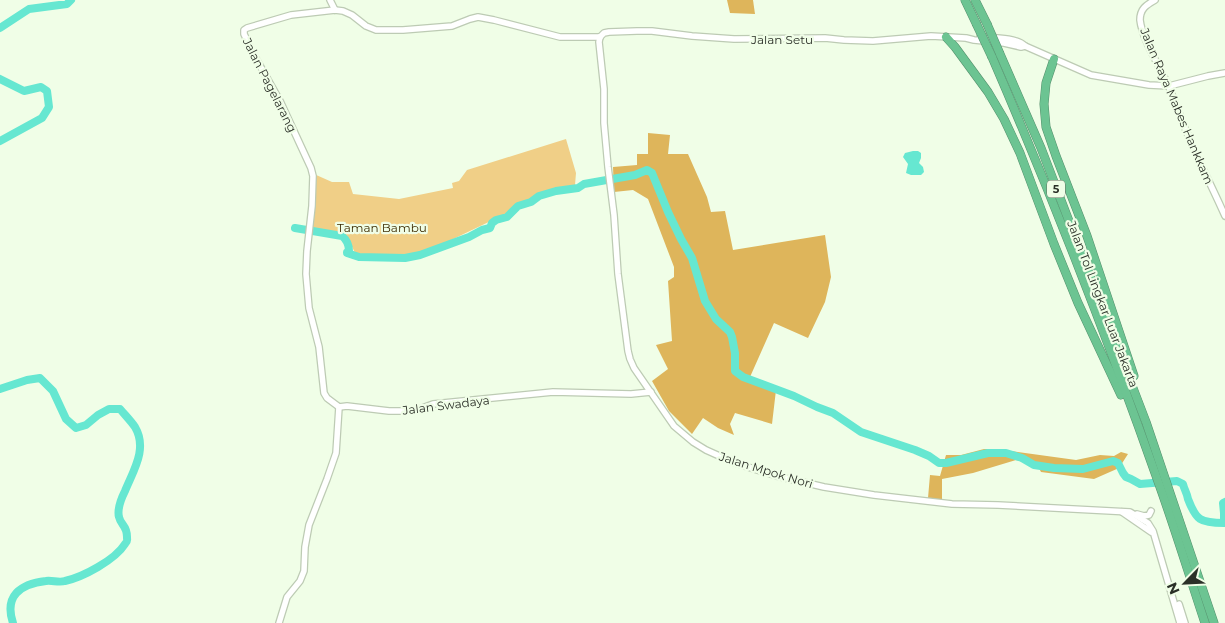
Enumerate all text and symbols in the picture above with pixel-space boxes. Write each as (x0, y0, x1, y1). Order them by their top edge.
street label: Jalan Raya Mabes Hankkam (1137, 25, 1217, 186)
street label: Jalan Setu (750, 32, 813, 47)
street label: Jalan Pagelarang (239, 35, 300, 135)
road number: 5 (1047, 180, 1065, 198)
street label: Jalan Tol Lingkar Luar Jakarta (1064, 218, 1142, 390)
park label: Taman Bambu (337, 220, 427, 235)
street label: Jalan Swadaya (401, 392, 490, 418)
street label: Jalan Mpok Nori (716, 448, 815, 491)
north arrow (1160, 558, 1210, 608)
text: N (1163, 579, 1184, 597)

